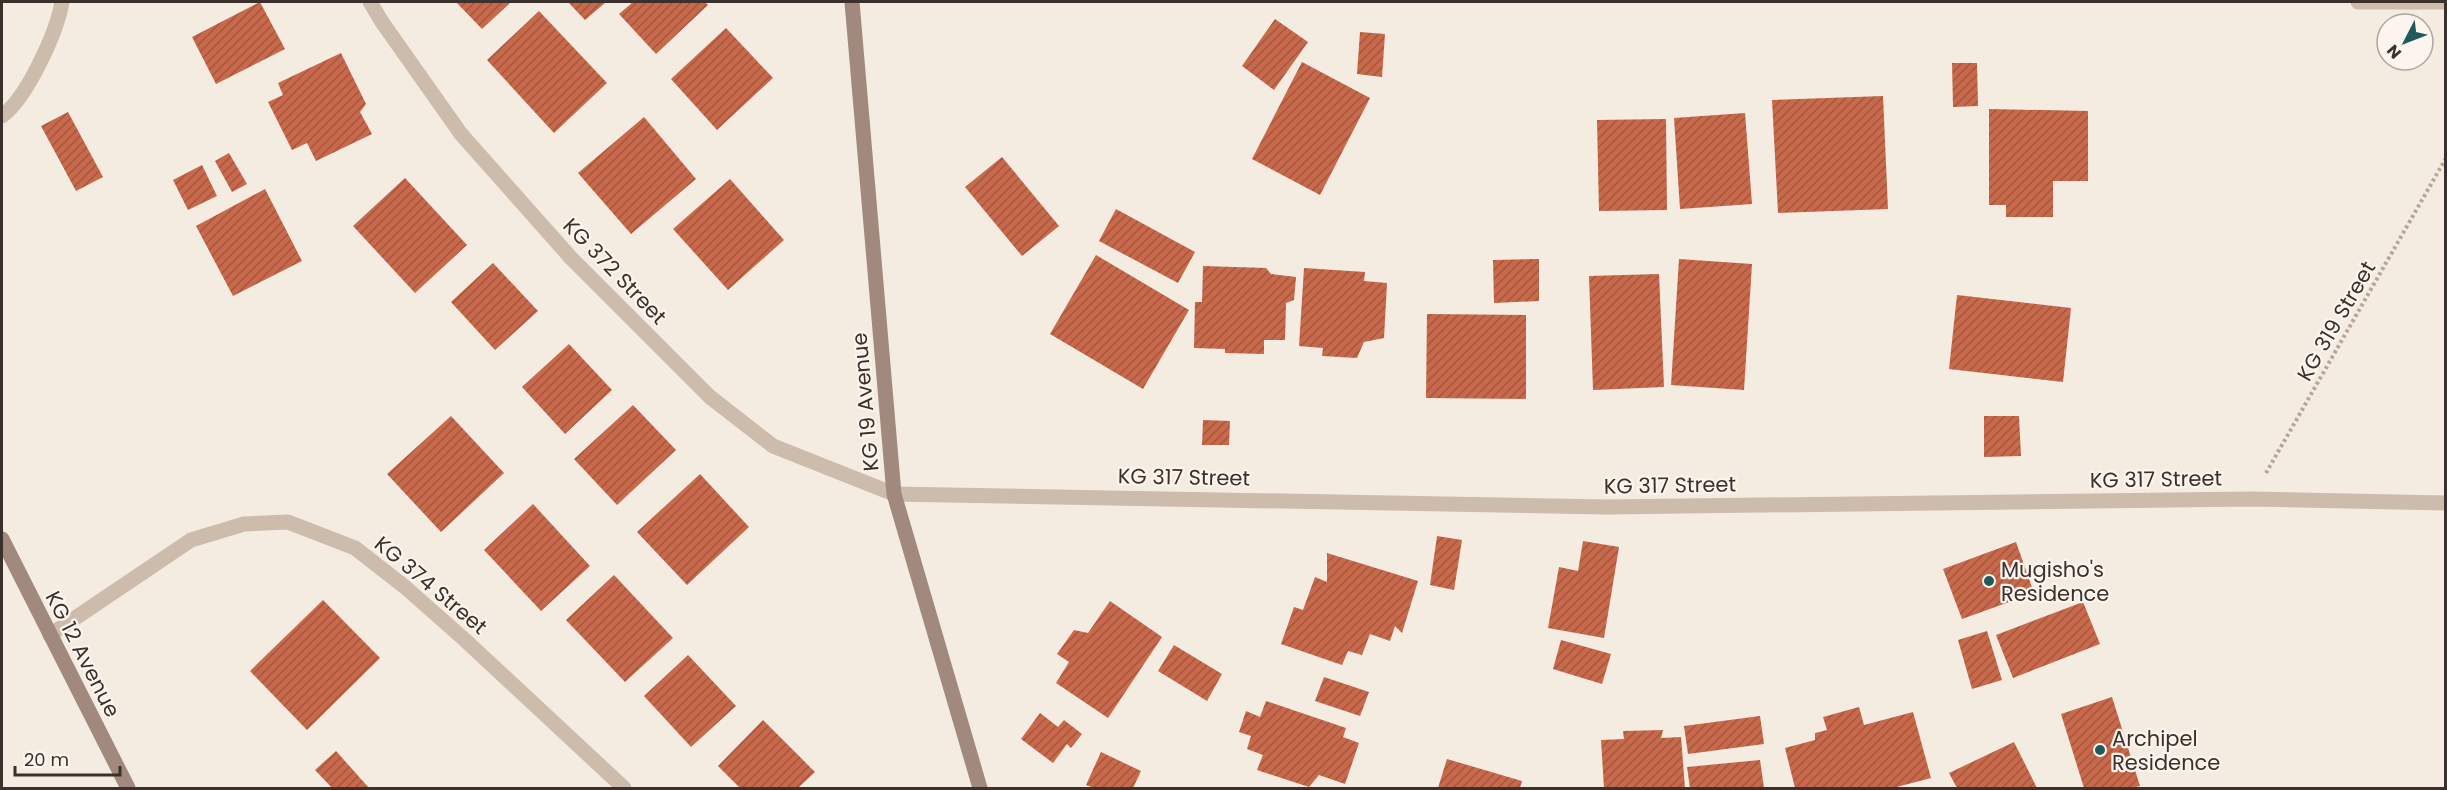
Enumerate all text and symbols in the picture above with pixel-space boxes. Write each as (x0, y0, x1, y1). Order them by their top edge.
north arrow (2375, 12, 2435, 72)
text: N (2382, 40, 2407, 64)
street label: KG 372 Street (557, 211, 673, 331)
street label: KG 319 Street (2290, 256, 2382, 386)
street label: KG 19 Avenue (845, 332, 885, 472)
street label: KG 317 Street (1118, 461, 1250, 493)
street label: KG 317 Street (2090, 463, 2222, 495)
street label: KG 317 Street (1604, 469, 1736, 501)
street label: KG 374 Street (369, 529, 493, 641)
place label: Mugisho's Residence (2001, 555, 2109, 608)
marker: Mugisho's Residence (1982, 574, 1996, 588)
street label: KG 12 Avenue (39, 586, 127, 722)
place label: Archipel Residence (2112, 724, 2220, 777)
scale bar (15, 739, 120, 777)
marker: Archipel Residence (2093, 743, 2107, 757)
text: 20 m (24, 747, 69, 772)

